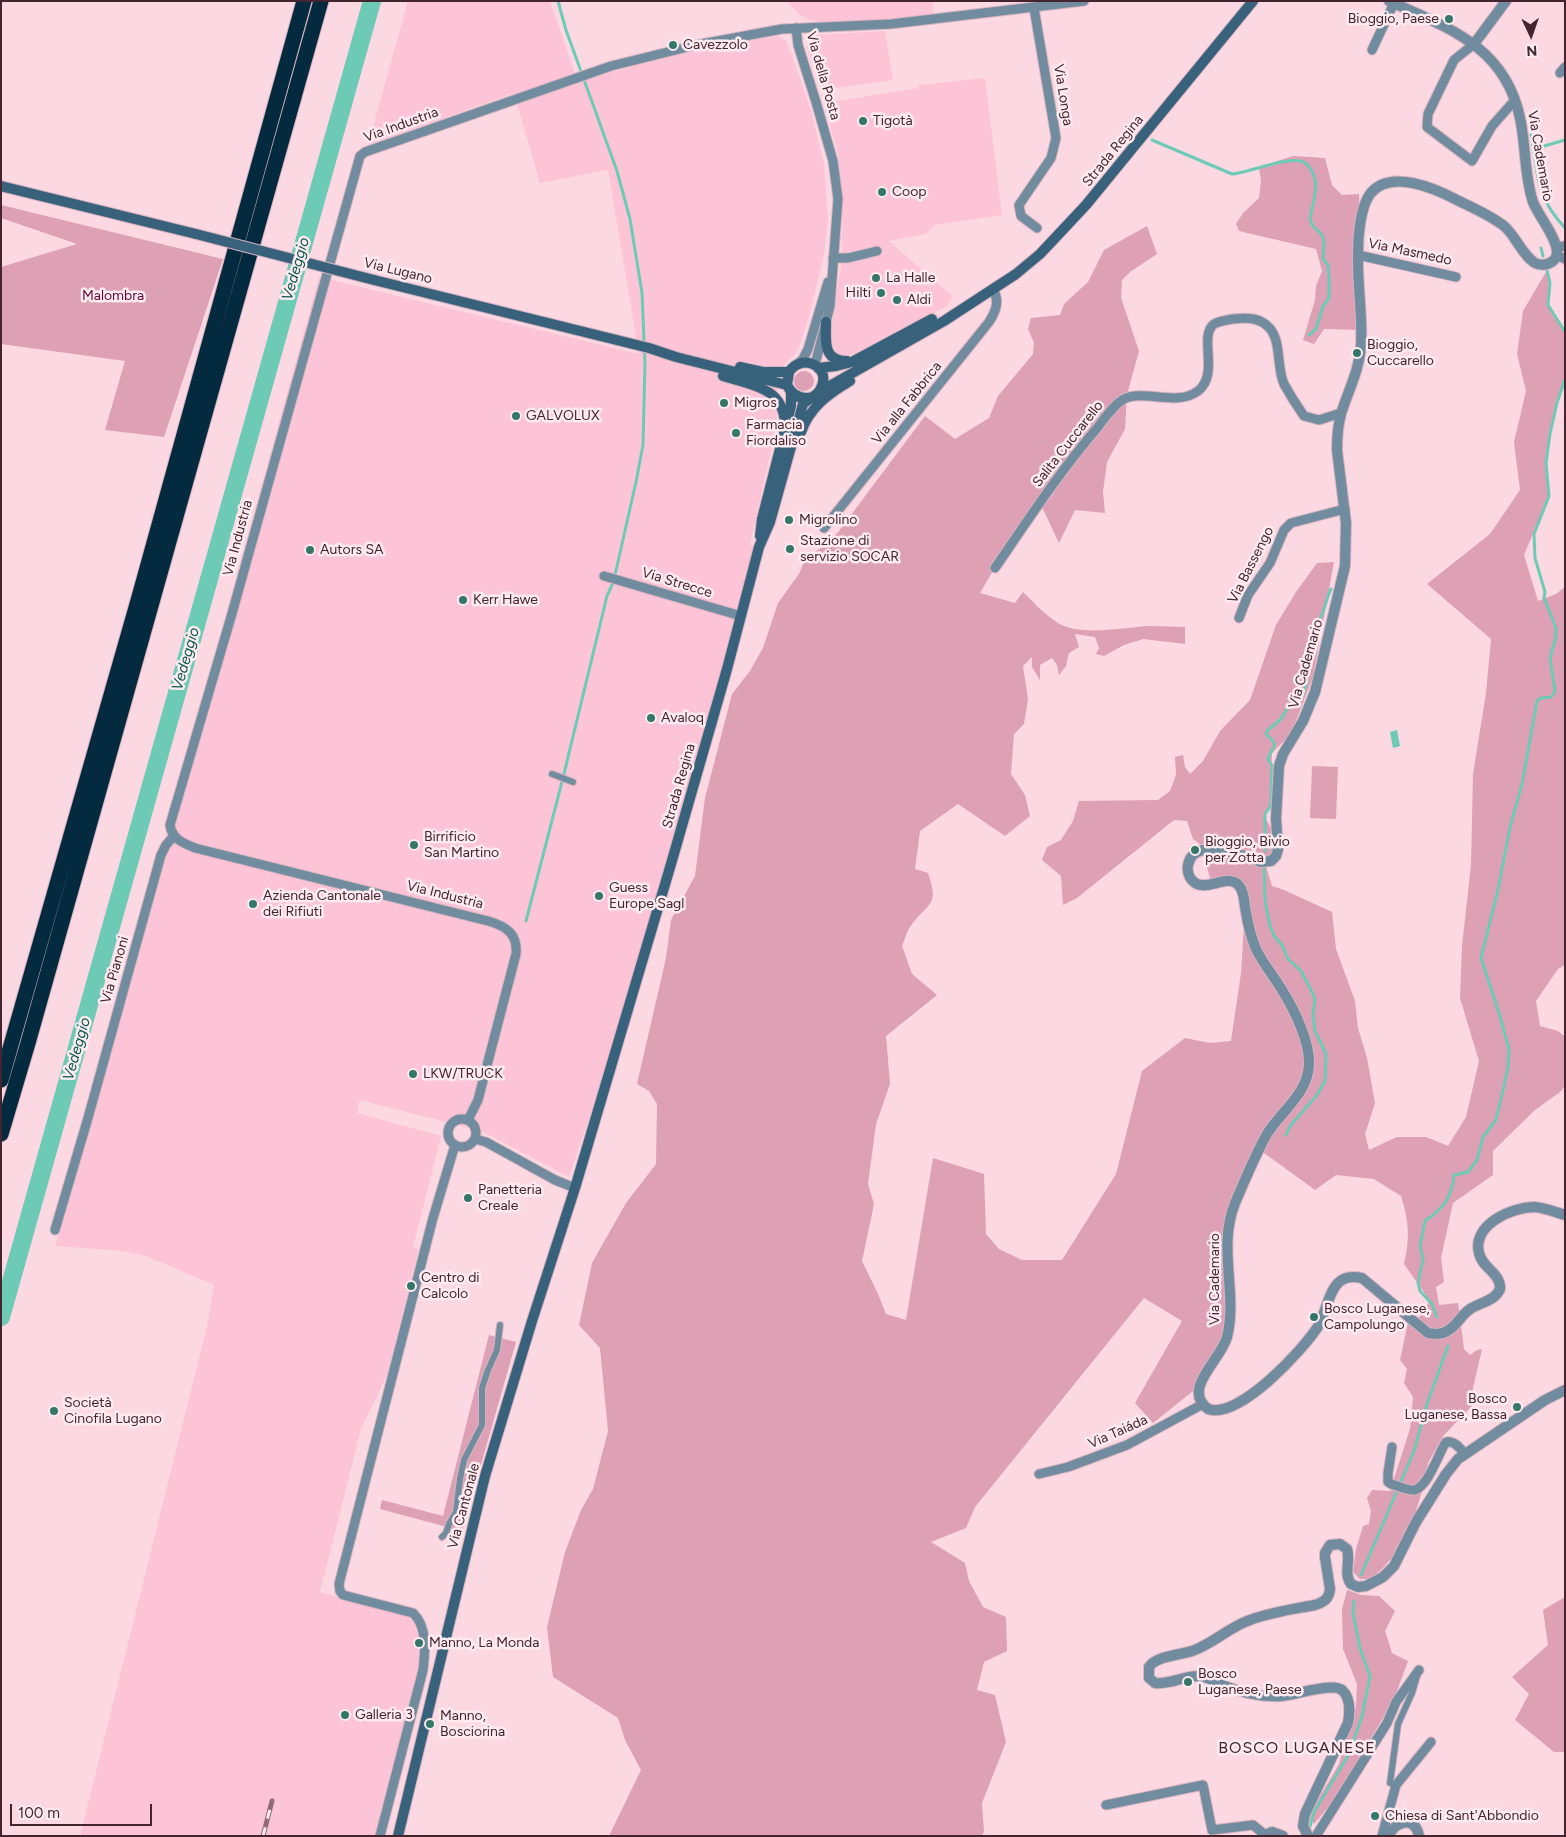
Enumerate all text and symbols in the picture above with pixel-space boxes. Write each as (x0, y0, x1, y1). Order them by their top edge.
north arrow (1506, 10, 1556, 60)
place label: Bioggio, Paese (1348, 11, 1439, 27)
marker: Bioggio, Paese (1443, 13, 1455, 25)
street label: Via della Posta (802, 30, 844, 122)
place label: Cavezzolo (683, 37, 748, 53)
marker: Cavezzolo (667, 39, 679, 51)
text: N (1526, 42, 1538, 59)
street label: Via Longa (1050, 63, 1076, 127)
street label: Via Industria (361, 104, 441, 146)
street label: Via Cademario (1524, 109, 1556, 203)
street label: Strada Regina (1079, 112, 1147, 190)
place label: Tigotà (873, 113, 913, 129)
marker: Tigotà (857, 115, 869, 127)
place label: Coop (892, 184, 927, 200)
marker: Coop (876, 186, 888, 198)
water label: Vedeggio (278, 235, 314, 303)
street label: Via Masmedo (1367, 235, 1453, 269)
street label: Via Lugano (362, 254, 434, 288)
place label: La Halle (886, 270, 935, 286)
marker: La Halle (870, 272, 882, 284)
place label: Hilti (846, 285, 871, 301)
marker: Hilti (875, 287, 887, 299)
park label: Malombra (82, 288, 144, 304)
place label: Aldi (907, 292, 931, 308)
marker: Aldi (891, 294, 903, 306)
place label: Bioggio, Cuccarello (1367, 337, 1434, 370)
marker: Bioggio, Cuccarello (1351, 347, 1363, 359)
street label: Via alla Fabbrica (869, 358, 945, 448)
place label: Migros (734, 395, 777, 411)
marker: Migros (718, 397, 730, 409)
street label: Salita Cuccarello (1029, 398, 1107, 490)
place label: GALVOLUX (526, 408, 600, 424)
marker: GALVOLUX (510, 410, 522, 422)
place label: Farmacia Fiordaliso (746, 417, 806, 450)
marker: Farmacia Fiordaliso (730, 427, 742, 439)
street label: Via Industria (220, 498, 256, 578)
place label: Migrolino (799, 512, 857, 528)
marker: Migrolino (783, 514, 795, 526)
street label: Via Bassengo (1224, 524, 1278, 606)
place label: Stazione di servizio SOCAR (800, 533, 899, 566)
place label: Autors SA (320, 542, 383, 558)
marker: Stazione di servizio SOCAR (784, 543, 796, 555)
marker: Autors SA (304, 544, 316, 556)
street label: Via Strecce (640, 564, 714, 602)
place label: Kerr Hawe (473, 592, 538, 608)
marker: Kerr Hawe (457, 594, 469, 606)
street label: Via Cademario (1285, 618, 1327, 710)
water label: Vedeggio (168, 625, 204, 693)
place label: Avaloq (661, 710, 704, 726)
marker: Avaloq (645, 712, 657, 724)
street label: Strada Regina (659, 742, 699, 830)
place label: Birrificio San Martino (424, 829, 499, 862)
place label: Bioggio, Bivio per Zotta (1205, 834, 1290, 866)
marker: Birrificio San Martino (408, 839, 420, 851)
marker: Bioggio, Bivio per Zotta (1189, 844, 1201, 856)
street label: Via Industria (405, 877, 485, 913)
place label: Guess Europe Sagl (609, 880, 684, 912)
place label: Azienda Cantonale dei Rifiuti (263, 888, 381, 920)
marker: Guess Europe Sagl (593, 890, 605, 902)
marker: Azienda Cantonale dei Rifiuti (247, 898, 259, 910)
street label: Via Pianoni (97, 935, 133, 1005)
water label: Vedeggio (59, 1015, 95, 1083)
place label: LKW/TRUCK (423, 1066, 503, 1082)
marker: LKW/TRUCK (407, 1068, 419, 1080)
place label: Panetteria Creale (478, 1182, 542, 1214)
marker: Panetteria Creale (462, 1192, 474, 1204)
street label: Via Cademario (1207, 1233, 1223, 1325)
place label: Centro di Calcolo (421, 1270, 480, 1302)
marker: Centro di Calcolo (405, 1280, 417, 1292)
place label: Bosco Luganese, Campolungo (1324, 1301, 1430, 1334)
marker: Bosco Luganese, Campolungo (1308, 1311, 1320, 1323)
place label: Bosco Luganese, Bassa (1404, 1391, 1507, 1424)
place label: Società Cinofila Lugano (64, 1395, 162, 1428)
marker: Bosco Luganese, Bassa (1511, 1401, 1523, 1413)
marker: Società Cinofila Lugano (48, 1405, 60, 1417)
street label: Via Taiáda (1086, 1411, 1150, 1453)
street label: Via Cantonale (445, 1461, 483, 1551)
place label: Manno, La Monda (429, 1635, 539, 1651)
marker: Manno, La Monda (413, 1637, 425, 1649)
place label: Bosco Luganese, Paese (1198, 1666, 1302, 1698)
marker: Bosco Luganese, Paese (1182, 1676, 1194, 1688)
place label: Galleria 3 (355, 1707, 413, 1723)
place label: Manno, Bosciorina (440, 1708, 505, 1740)
marker: Galleria 3 (339, 1709, 351, 1721)
marker: Manno, Bosciorina (424, 1718, 436, 1730)
district label: BOSCO LUGANESE (1216, 1738, 1378, 1758)
scale bar (12, 1794, 155, 1826)
text: 100 m (18, 1804, 60, 1822)
place label: Chiesa di Sant'Abbondio (1385, 1808, 1539, 1824)
marker: Chiesa di Sant'Abbondio (1369, 1810, 1381, 1822)

